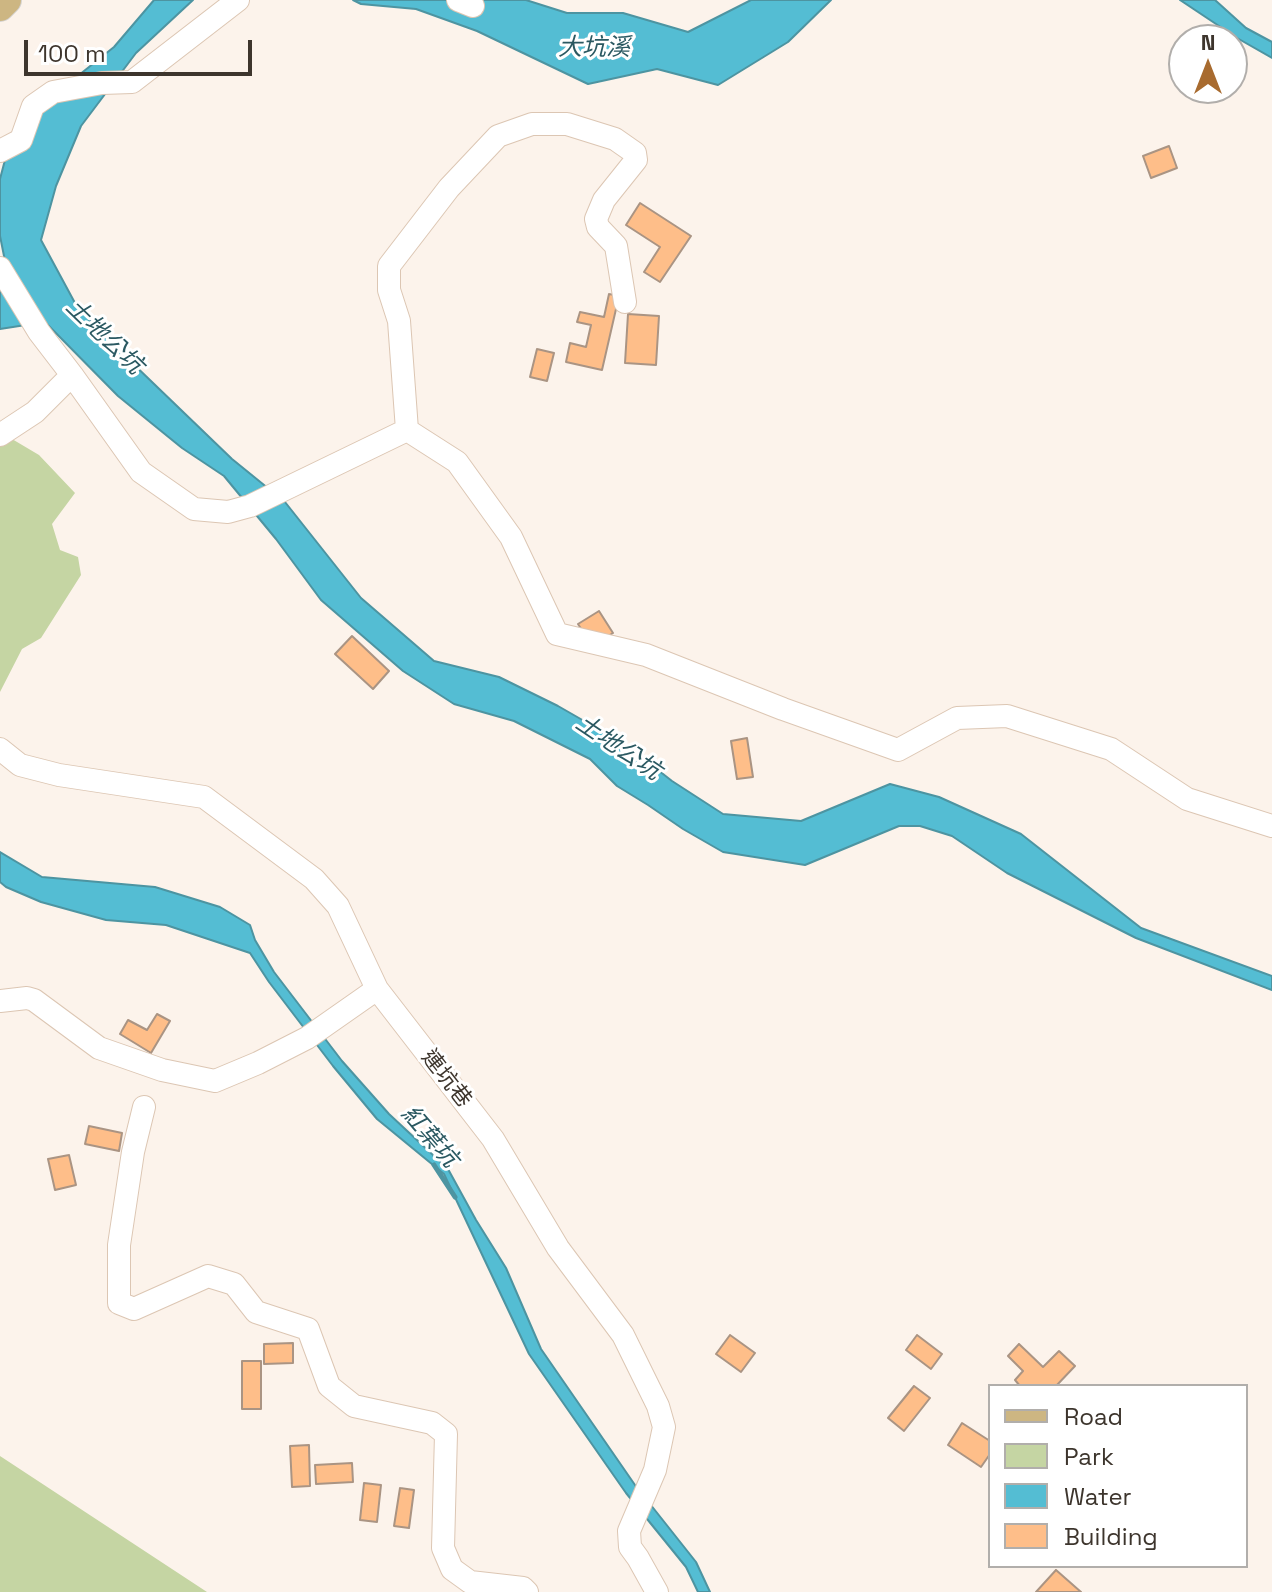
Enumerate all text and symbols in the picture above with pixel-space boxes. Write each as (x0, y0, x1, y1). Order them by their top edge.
scale bar (28, 24, 256, 74)
north arrow (1168, 24, 1248, 104)
text: N (1201, 28, 1215, 56)
water label: 大坑溪 (558, 34, 630, 62)
text: 100 m (38, 38, 106, 69)
water label: 土地公坑 (59, 293, 149, 381)
water label: 土地公坑 (570, 709, 666, 787)
street label: 連坑巷 (415, 1045, 477, 1113)
water label: 紅葉坑 (395, 1100, 463, 1174)
legend (988, 1384, 1248, 1568)
text: Road (1064, 1401, 1123, 1432)
text: Park (1064, 1441, 1114, 1472)
text: Water (1064, 1481, 1132, 1512)
text: Building (1064, 1521, 1158, 1552)

